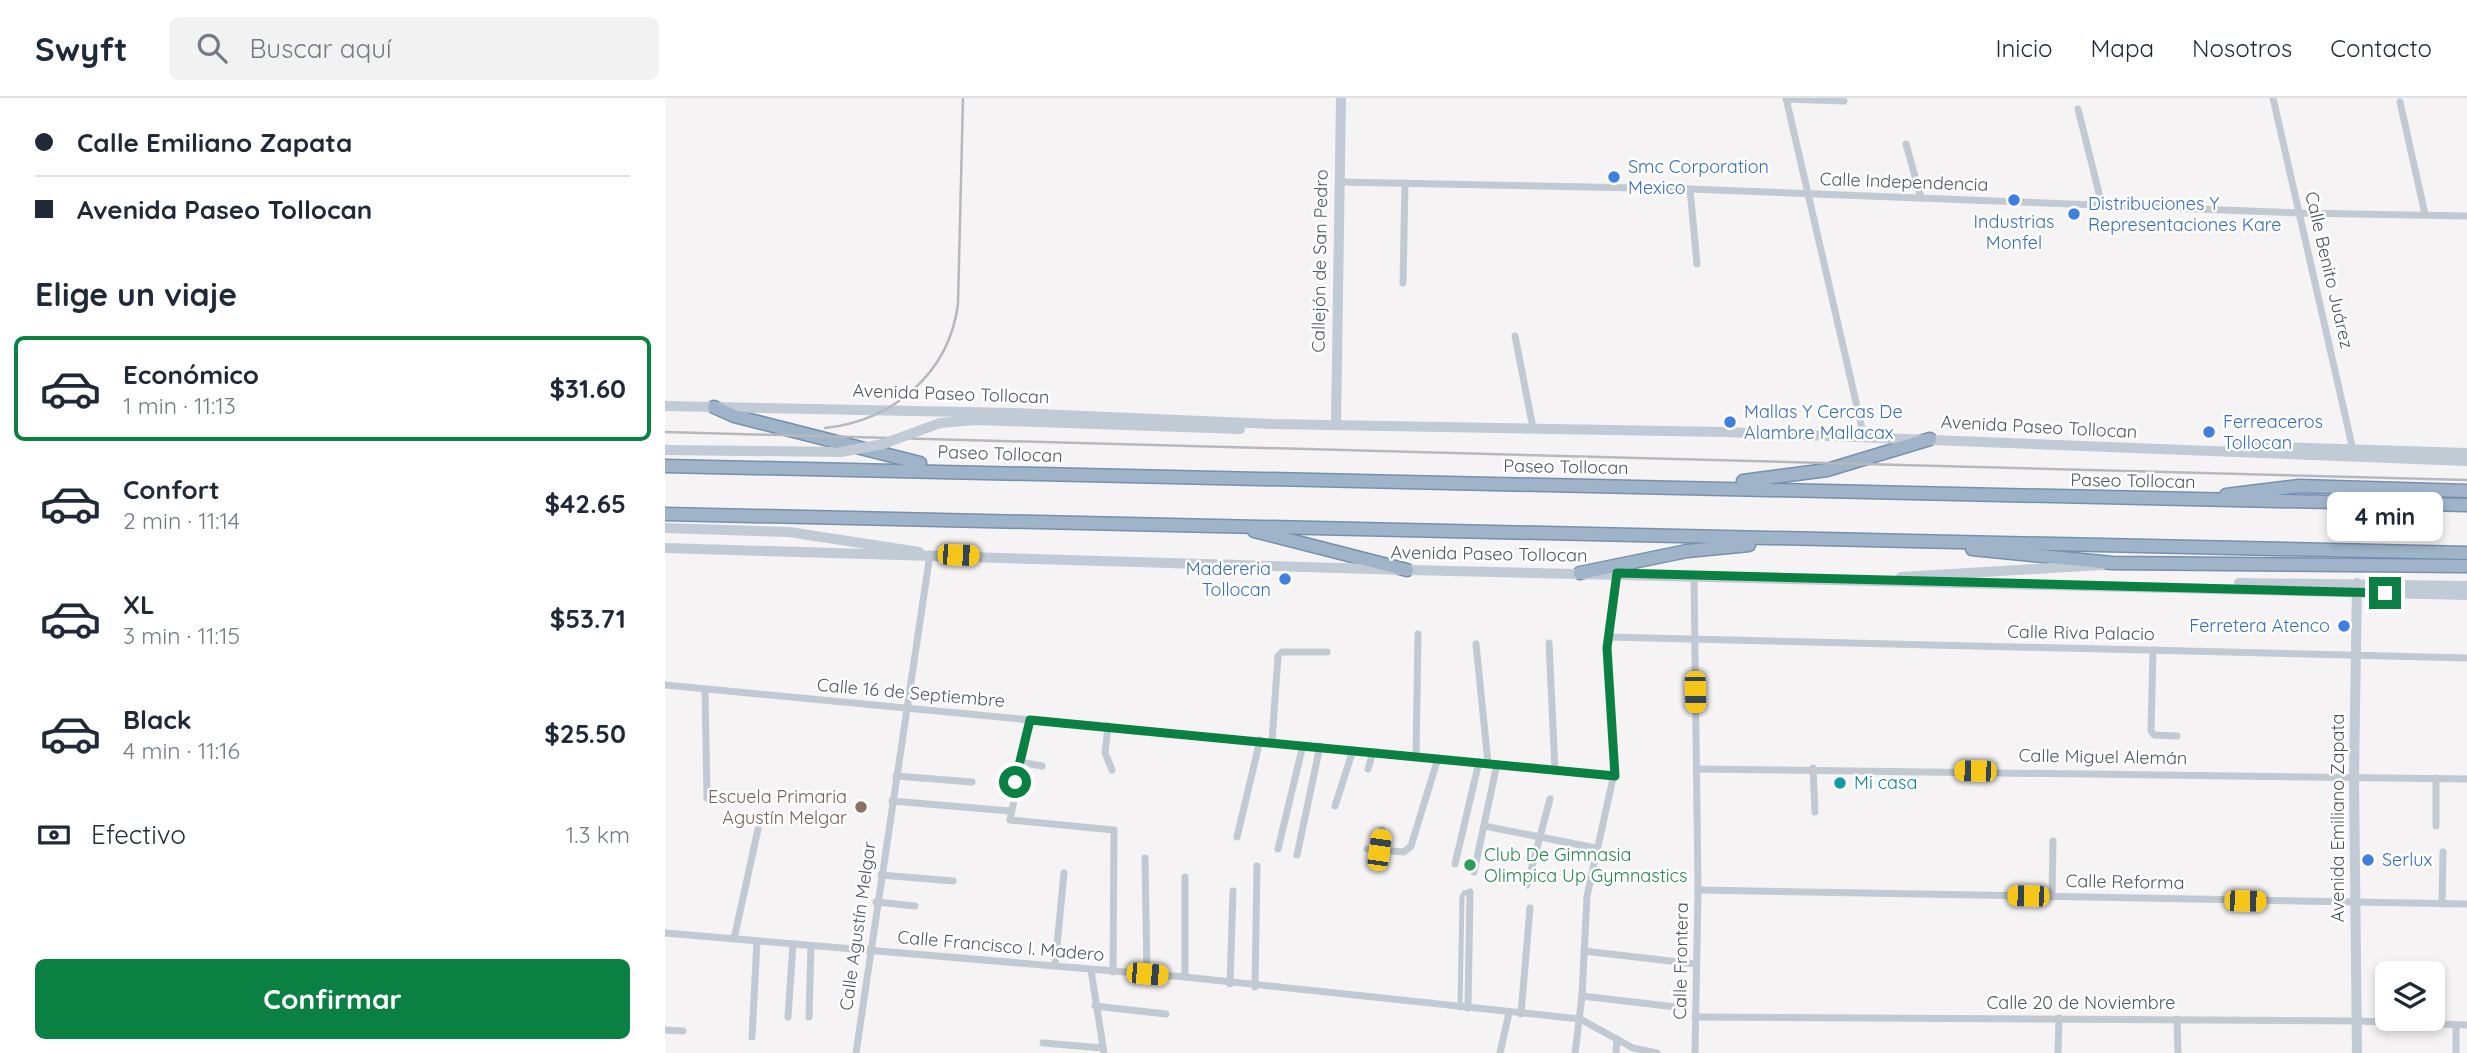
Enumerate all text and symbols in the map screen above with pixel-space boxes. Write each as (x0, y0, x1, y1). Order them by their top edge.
search box (169, 17, 659, 80)
text: Swyft (35, 28, 127, 69)
icon: search (193, 29, 231, 67)
text: Buscar aquí (249, 32, 392, 65)
text: Inicio (1995, 33, 2053, 63)
text: Mapa (2091, 33, 2154, 63)
text: Nosotros (2192, 33, 2292, 63)
text: Contacto (2330, 33, 2432, 63)
text: Calle Emiliano Zapata (77, 126, 352, 159)
place label: Smc Corporation Mexico (1628, 155, 1769, 199)
street label: Calle Independencia (1819, 167, 1989, 196)
street label: Callejón de San Pedro (1306, 169, 1333, 353)
marker: Smc Corporation Mexico (1606, 169, 1622, 185)
street label: Calle Benito Juárez (2300, 189, 2359, 351)
marker: Industrias Monfel (2006, 192, 2022, 208)
place label: Distribuciones Y Representaciones Kare (2088, 192, 2282, 236)
text: Avenida Paseo Tollocan (77, 193, 372, 226)
marker: Distribuciones Y Representaciones Kare (2066, 206, 2082, 222)
place label: Industrias Monfel (1973, 210, 2055, 254)
text: Elige un viaje (35, 274, 237, 314)
icon: car (39, 357, 102, 420)
text: Económico (123, 358, 259, 391)
text: $31.60 (550, 372, 626, 405)
street label: Avenida Paseo Tollocan (852, 379, 1050, 408)
text: 1 min · 11:13 (123, 391, 236, 420)
place label: Mallas Y Cercas De Alambre Mallacax (1744, 400, 1903, 444)
street label: Avenida Paseo Tollocan (1940, 410, 2138, 443)
place label: Ferreaceros Tollocan (2223, 410, 2323, 454)
marker: Mallas Y Cercas De Alambre Mallacax (1722, 414, 1738, 430)
marker: Ferreaceros Tollocan (2201, 424, 2217, 440)
street label: Paseo Tollocan (937, 440, 1063, 467)
street label: Paseo Tollocan (1503, 454, 1629, 479)
street label: Paseo Tollocan (2070, 468, 2196, 493)
icon: car (39, 472, 102, 535)
text: Confort (123, 473, 220, 506)
text: $42.65 (545, 487, 626, 520)
callout: 4 min (2327, 491, 2443, 540)
text: 4 min (2355, 502, 2415, 531)
text: 2 min · 11:14 (123, 506, 240, 535)
street label: Avenida Paseo Tollocan (1390, 540, 1588, 567)
car (937, 544, 980, 566)
place label: Madereria Tollocan (1186, 557, 1271, 601)
marker: Madereria Tollocan (1277, 571, 1293, 587)
route end (2369, 577, 2401, 609)
icon: car (39, 587, 102, 650)
text: XL (123, 588, 155, 621)
text: $53.71 (550, 602, 626, 635)
place label: Ferretera Atenco (2189, 614, 2330, 637)
marker: Ferretera Atenco (2336, 618, 2352, 634)
street label: Calle Riva Palacio (2007, 620, 2155, 645)
text: 3 min · 11:15 (123, 621, 240, 650)
car (1685, 671, 1706, 713)
street label: Calle 16 de Septiembre (816, 673, 1006, 712)
icon: car (39, 702, 102, 765)
text: Black (123, 703, 192, 736)
street label: Avenida Emiliano Zapata (2326, 714, 2349, 922)
text: $25.50 (544, 717, 626, 750)
text: 4 min · 11:16 (123, 736, 240, 765)
street label: Calle Miguel Alemán (2018, 744, 2188, 769)
car (1954, 760, 1997, 782)
route start (999, 766, 1031, 798)
place label: Mi casa (1854, 771, 1917, 794)
marker: Mi casa (1832, 775, 1848, 791)
place label: Escuela Primaria Agustín Melgar (708, 785, 847, 829)
marker: Escuela Primaria Agustín Melgar (853, 799, 869, 815)
icon: cash (35, 816, 73, 854)
text: Efectivo (91, 818, 186, 851)
text: 1.3 km (566, 820, 630, 849)
car (1366, 828, 1393, 872)
street label: Calle Agustín Melgar (834, 840, 881, 1012)
place label: Club De Gimnasia Olimpica Up Gymnastics (1484, 843, 1687, 887)
place label: Serlux (2382, 848, 2433, 871)
marker: Serlux (2360, 852, 2376, 868)
marker: Club De Gimnasia Olimpica Up Gymnastics (1462, 857, 1478, 873)
street label: Calle Reforma (2065, 869, 2185, 894)
car (2007, 885, 2050, 907)
car (2224, 890, 2267, 912)
street label: Calle Frontera (1668, 902, 1693, 1020)
street label: Calle Francisco I. Madero (897, 925, 1105, 966)
button: Confirmar (35, 959, 630, 1039)
map controls (2375, 961, 2445, 1031)
button: layers (2375, 961, 2445, 1031)
car (1126, 962, 1169, 986)
street label: Calle 20 de Noviembre (1987, 991, 2175, 1014)

